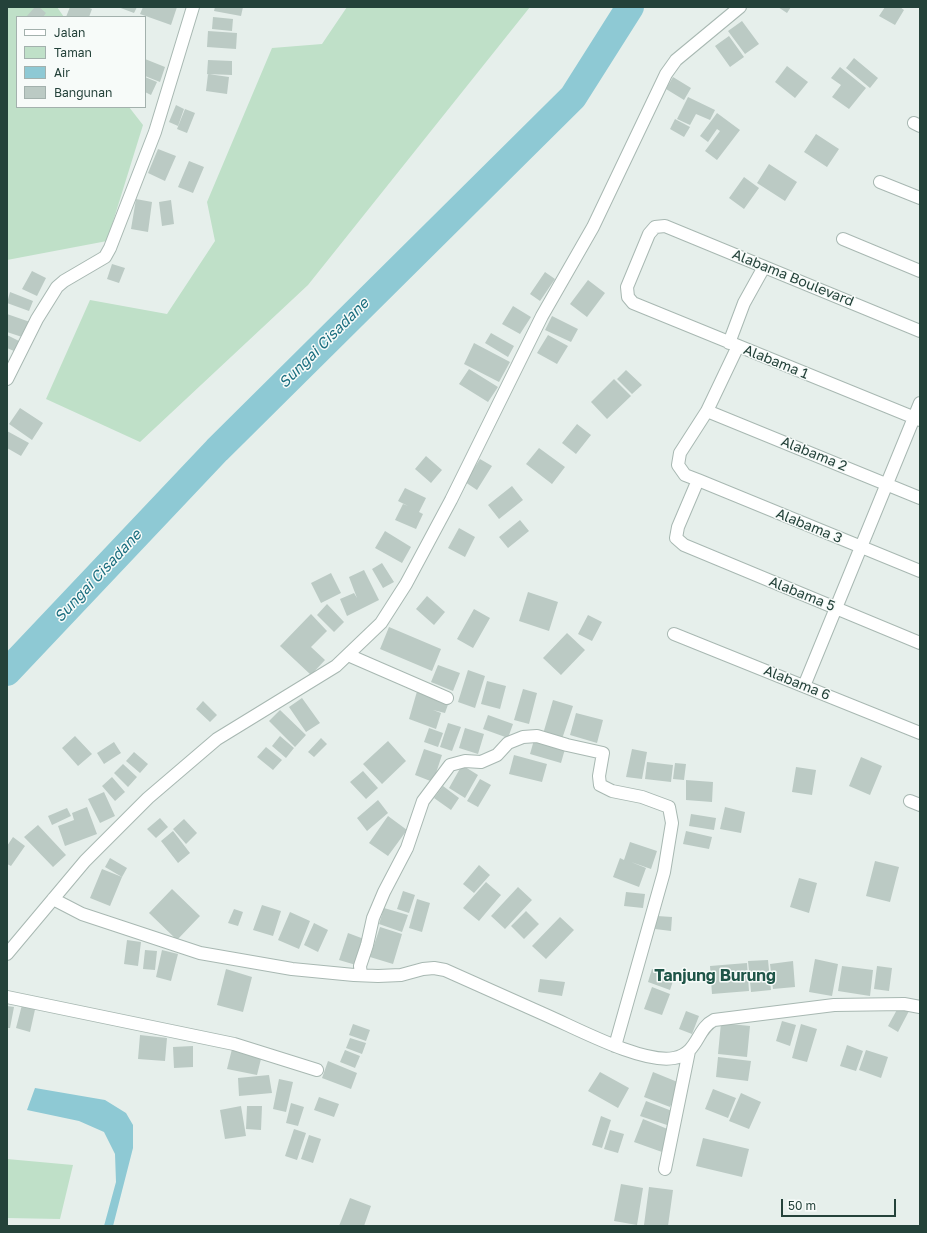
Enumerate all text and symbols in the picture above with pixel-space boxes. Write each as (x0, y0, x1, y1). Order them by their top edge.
legend (16, 16, 146, 108)
text: Jalan (54, 25, 85, 40)
text: Taman (54, 45, 92, 60)
text: Air (54, 65, 70, 80)
text: Bangunan (54, 85, 112, 100)
street label: Alabama Boulevard (730, 246, 856, 310)
water label: Sungai Cisadane (275, 294, 373, 392)
street label: Alabama 1 (741, 341, 811, 383)
street label: Alabama 2 (778, 433, 850, 475)
street label: Alabama 3 (773, 505, 845, 547)
water label: Sungai Cisadane (51, 526, 145, 626)
street label: Alabama 5 (766, 573, 838, 615)
street label: Alabama 6 (761, 662, 833, 704)
district label: Tanjung Burung (654, 966, 776, 986)
scale bar (783, 1191, 898, 1217)
text: 50 m (788, 1198, 816, 1213)

